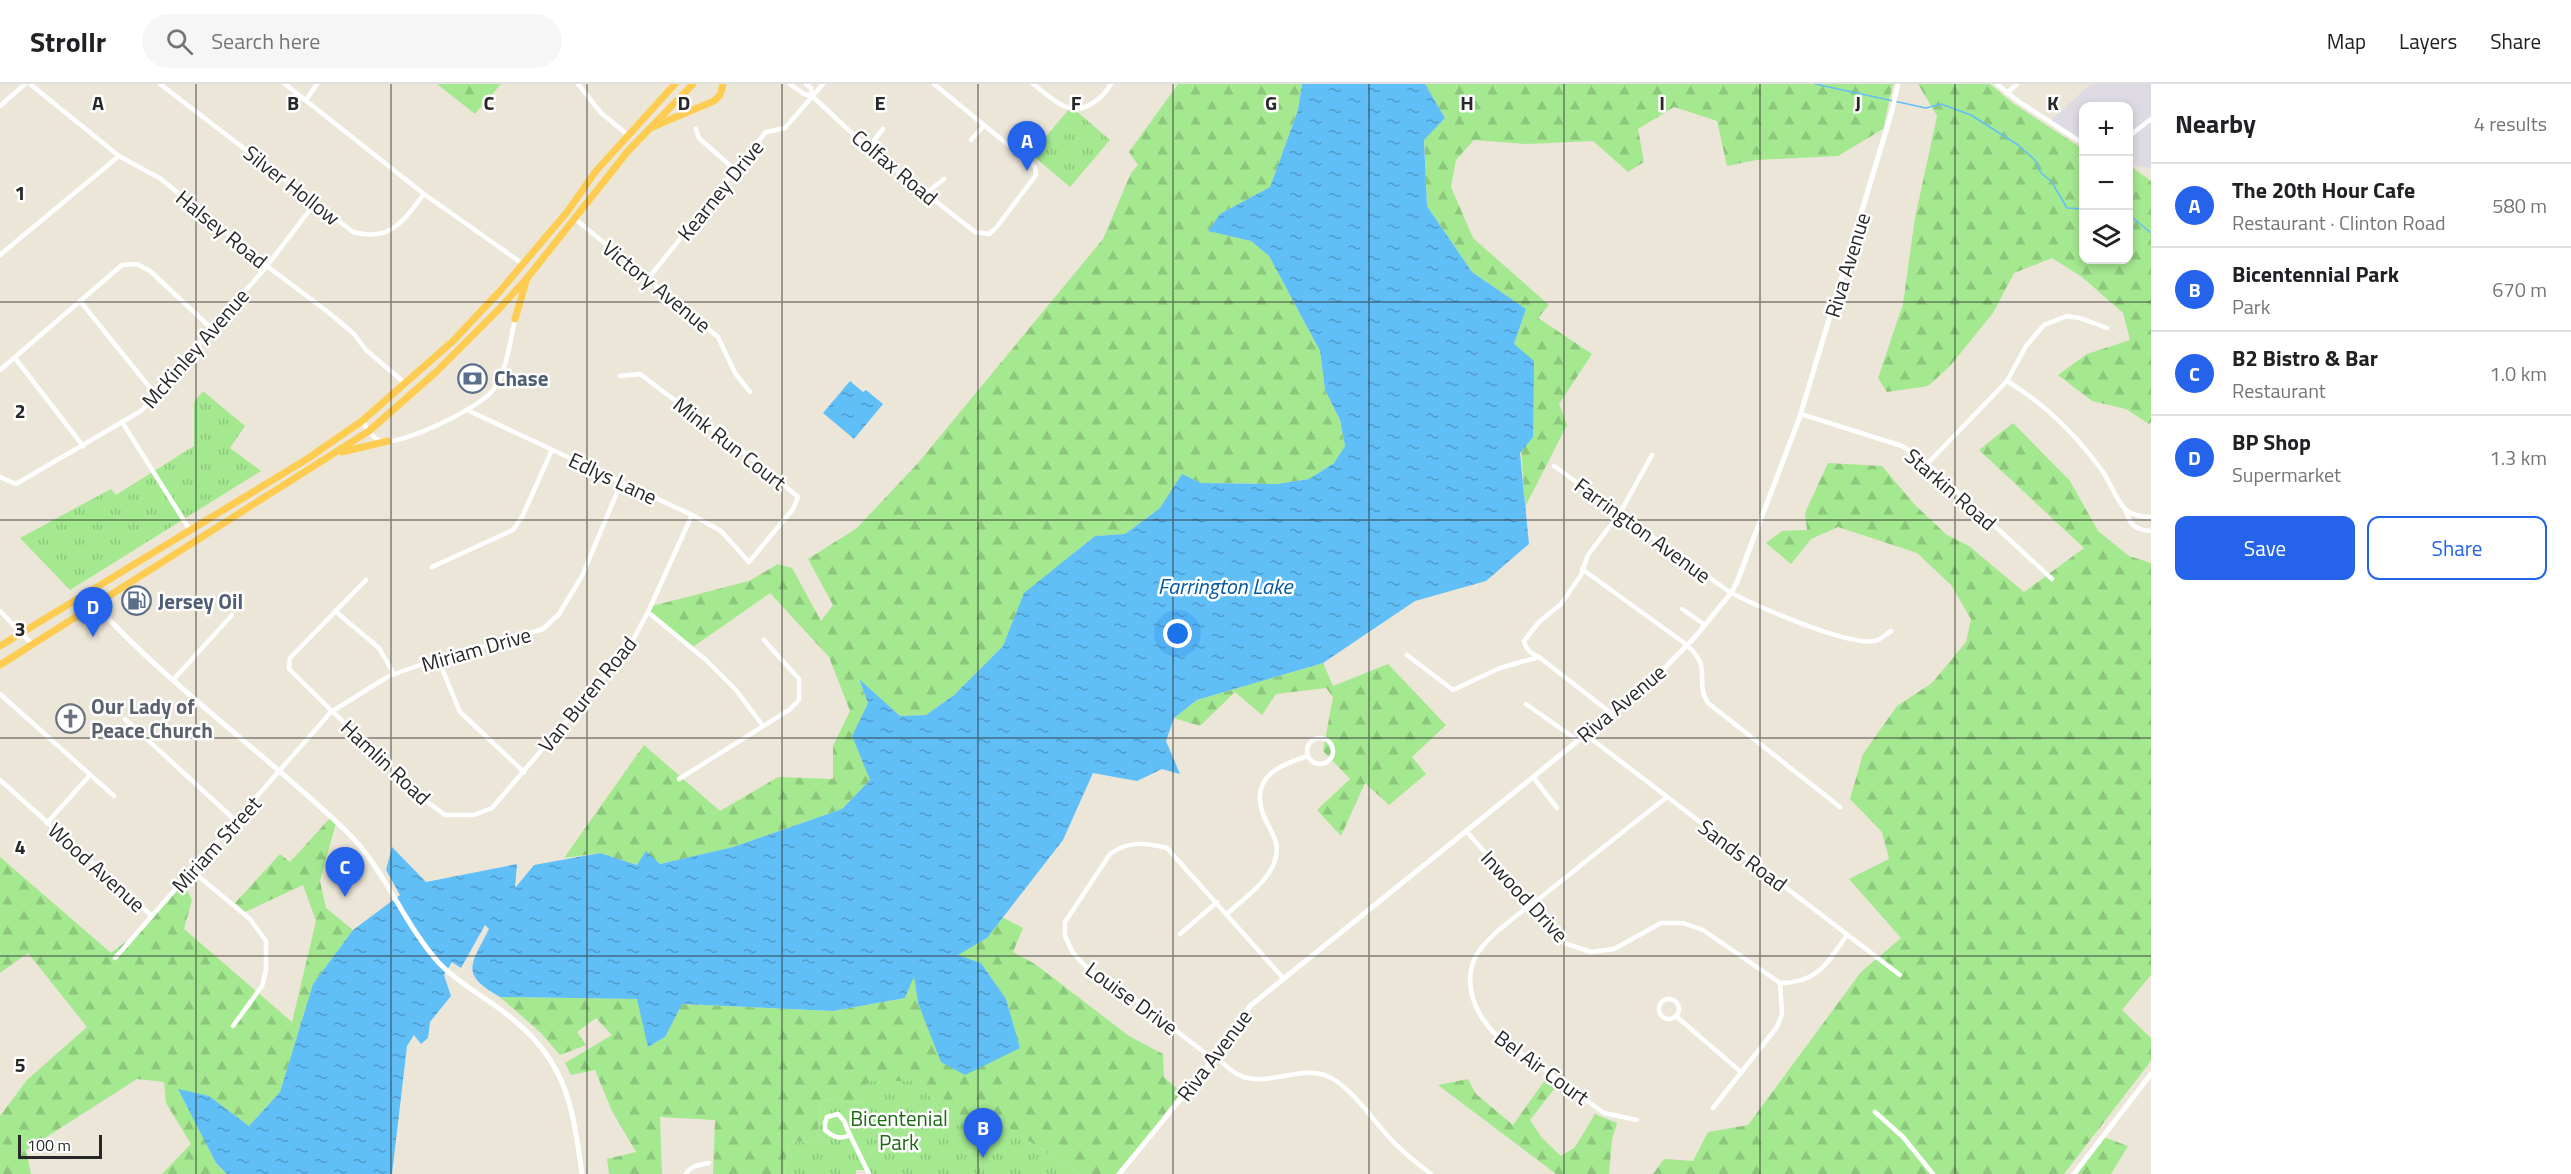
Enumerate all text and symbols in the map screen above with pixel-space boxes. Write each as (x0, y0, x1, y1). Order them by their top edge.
search box (142, 14, 562, 68)
text: Strollr (30, 20, 106, 63)
text: Search here (211, 24, 320, 58)
icon: search (163, 25, 196, 58)
text: Map (2327, 25, 2366, 57)
text: Layers (2399, 25, 2457, 57)
text: Share (2490, 25, 2541, 57)
text: A (92, 87, 104, 118)
text: B (287, 87, 299, 118)
text: C (484, 87, 495, 118)
text: D (678, 87, 690, 118)
text: E (874, 87, 886, 118)
text: F (1071, 87, 1082, 118)
text: G (1265, 87, 1277, 118)
text: H (1460, 87, 1474, 118)
text: I (1659, 87, 1665, 118)
text: J (1855, 87, 1861, 118)
text: K (2047, 87, 2059, 118)
map controls (2079, 102, 2133, 264)
button: + (2079, 102, 2133, 156)
text: Nearby (2175, 104, 2256, 143)
text: 4 results (2474, 108, 2547, 139)
street label: Colfax Road (845, 121, 945, 213)
pin: A (1008, 122, 1046, 171)
street label: Kearney Drive (669, 132, 771, 248)
street label: Silver Hollow (237, 137, 347, 233)
button: − (2079, 156, 2133, 210)
text: The 20th Hour Cafe (2232, 173, 2415, 207)
text: 1 (14, 177, 26, 208)
street label: Halsey Road (169, 182, 275, 276)
text: A (2188, 190, 2201, 221)
text: 580 m (2492, 190, 2547, 221)
text: Restaurant · Clinton Road (2232, 207, 2446, 238)
street label: Riva Avenue (1816, 209, 1878, 321)
button: layers (2079, 210, 2133, 264)
street label: Victory Avenue (596, 232, 718, 340)
text: Bicentennial Park (2232, 257, 2399, 291)
text: B (2188, 274, 2201, 305)
text: 670 m (2492, 274, 2547, 305)
street label: McKinley Avenue (134, 281, 256, 415)
text: Park (2232, 291, 2270, 322)
text: B2 Bistro & Bar (2232, 341, 2378, 375)
text: C (2189, 358, 2200, 389)
text: 1.0 km (2490, 358, 2547, 389)
bank icon: Chase (457, 362, 489, 394)
place label: Chase (494, 362, 548, 394)
text: Restaurant (2232, 375, 2326, 406)
street label: Mink Run Court (666, 388, 794, 498)
text: 2 (14, 395, 26, 426)
text: BP Shop (2232, 425, 2311, 459)
street label: Starkin Road (1898, 440, 2004, 538)
text: D (2188, 442, 2201, 473)
text: 1.3 km (2490, 442, 2547, 473)
street label: Edlys Lane (564, 444, 662, 512)
text: Supermarket (2232, 459, 2341, 490)
street label: Farrington Avenue (1568, 469, 1718, 591)
button: Save (2175, 516, 2355, 580)
button: Share (2367, 516, 2547, 580)
water label: Farrington Lake (1158, 569, 1294, 603)
fuel station icon: Jersey Oil (121, 585, 153, 617)
place label: Jersey Oil (158, 585, 243, 617)
pin: D (74, 588, 112, 637)
text: 3 (14, 613, 26, 644)
street label: Miriam Drive (417, 618, 535, 680)
your location (1163, 619, 1192, 648)
street label: Van Buren Road (530, 629, 644, 759)
street label: Riva Avenue (1569, 656, 1673, 750)
place label: Our Lady of Peace Church (91, 690, 213, 746)
church icon: Our Lady of Peace Church (54, 702, 86, 734)
street label: Hamlin Road (334, 712, 438, 812)
street label: Miriam Street (164, 788, 269, 900)
street label: Sands Road (1692, 811, 1794, 899)
street label: Wood Avenue (41, 814, 153, 920)
text: 4 (14, 831, 26, 862)
street label: Inwood Drive (1474, 843, 1576, 949)
pin: C (326, 848, 364, 897)
street label: Louise Drive (1079, 953, 1185, 1043)
street label: Riva Avenue (1169, 1002, 1259, 1108)
street label: Bel Air Court (1488, 1022, 1596, 1113)
text: 5 (14, 1049, 26, 1080)
park label: Bicentenial Park (850, 1102, 948, 1158)
pin: B (964, 1108, 1002, 1158)
scale bar (18, 1132, 102, 1160)
text: 100 m (27, 1133, 71, 1157)

